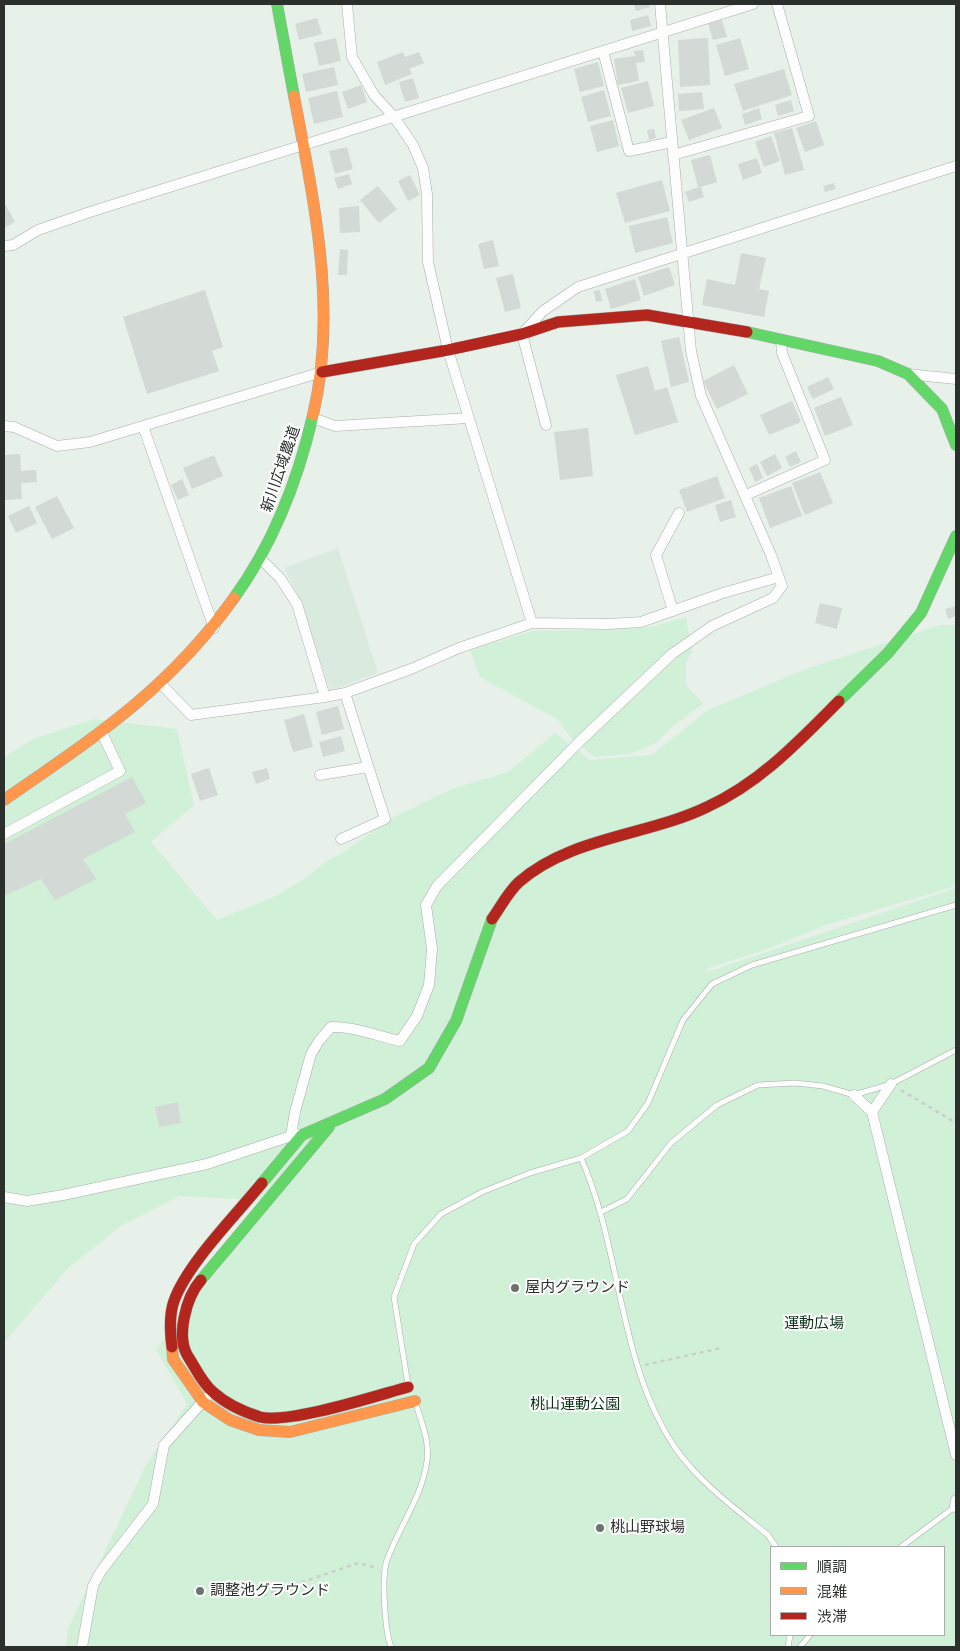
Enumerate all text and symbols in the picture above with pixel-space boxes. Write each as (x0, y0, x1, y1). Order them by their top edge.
street label: 新川広域農道 (258, 424, 304, 514)
place label: 屋内グラウンド (525, 1279, 630, 1297)
marker: 屋内グラウンド (509, 1282, 521, 1294)
park label: 運動広場 (784, 1315, 844, 1333)
park label: 桃山運動公園 (530, 1396, 620, 1414)
place label: 桃山野球場 (610, 1519, 685, 1537)
marker: 桃山野球場 (594, 1522, 606, 1534)
legend (770, 1546, 945, 1636)
text: 順調 (817, 1557, 847, 1576)
place label: 調整池グラウンド (210, 1582, 330, 1600)
text: 混雑 (817, 1582, 847, 1601)
marker: 調整池グラウンド (194, 1585, 206, 1597)
text: 渋滞 (817, 1607, 847, 1626)

